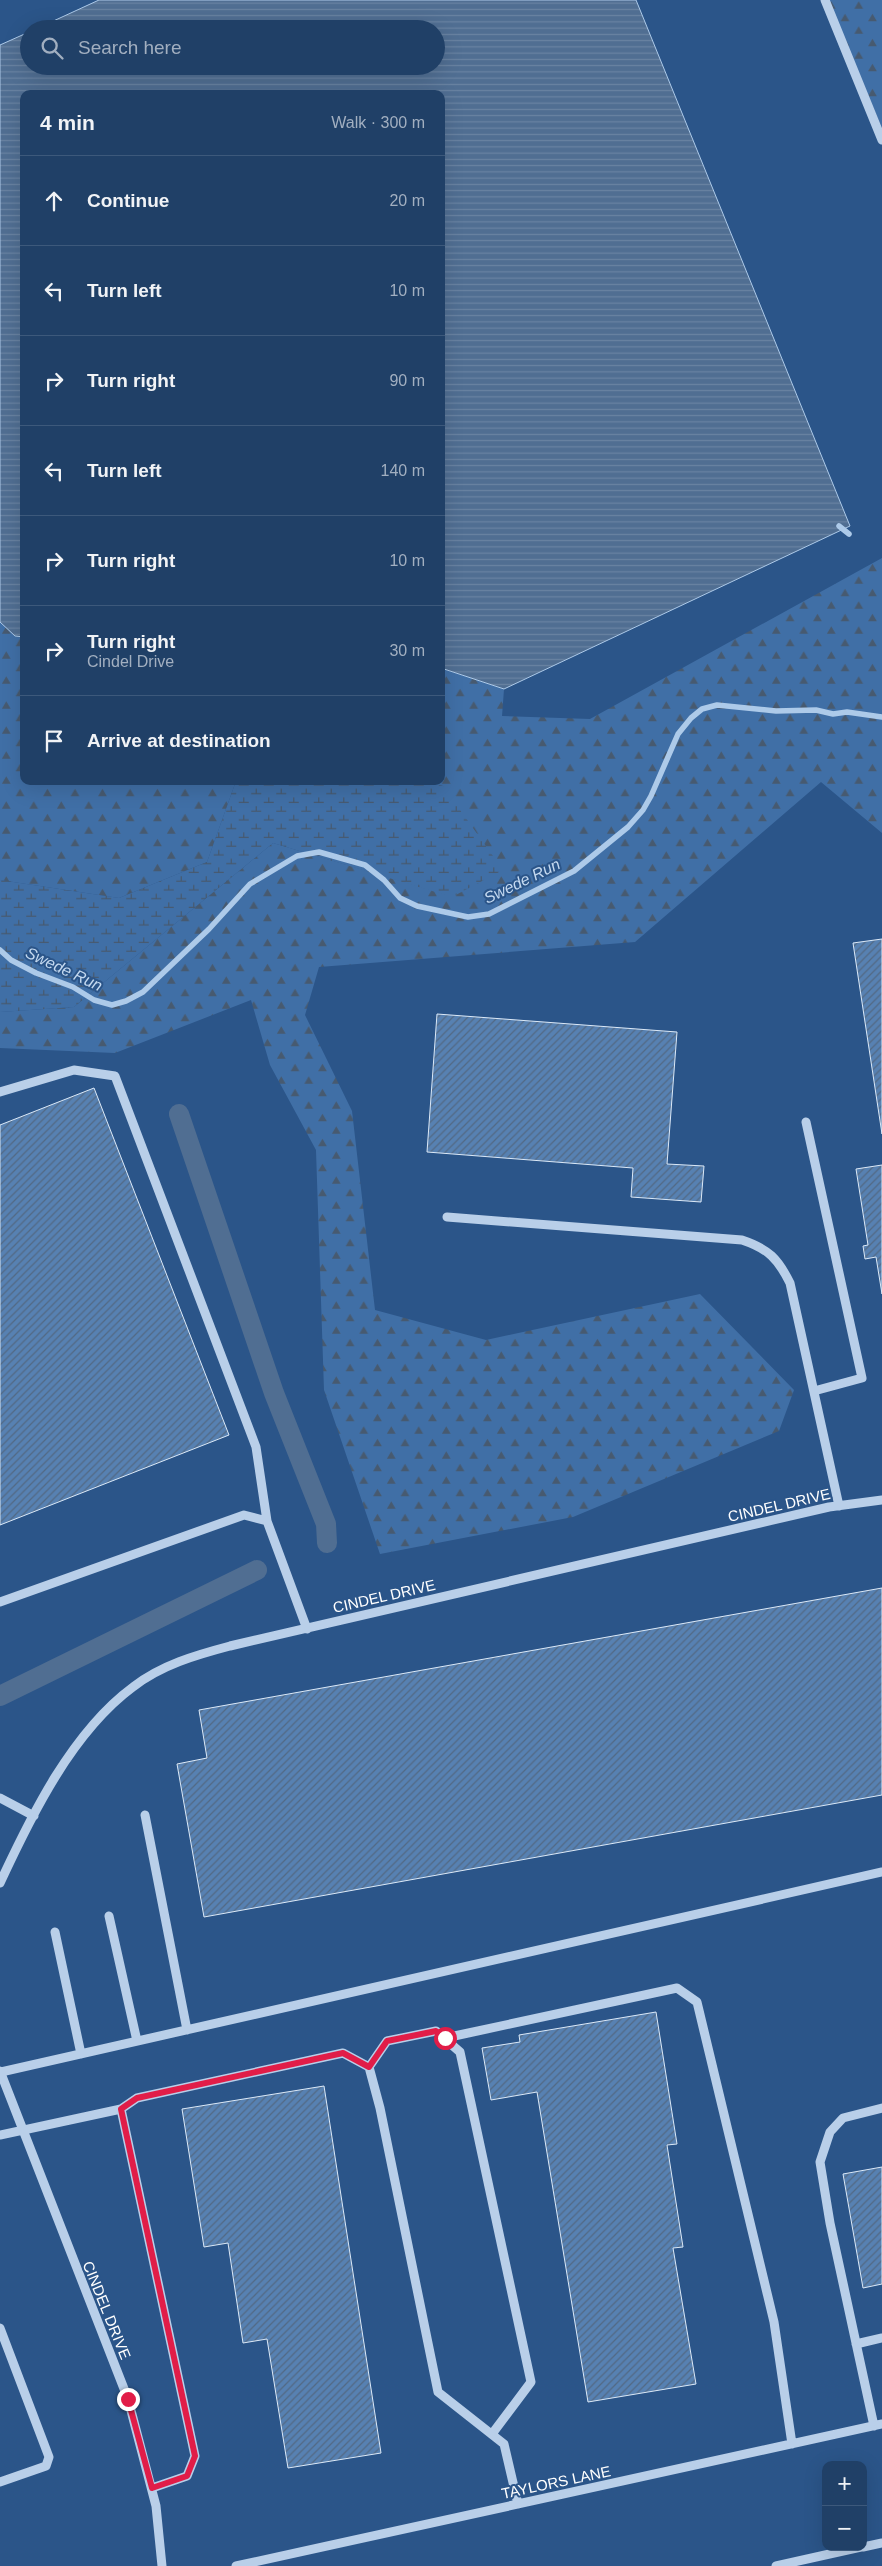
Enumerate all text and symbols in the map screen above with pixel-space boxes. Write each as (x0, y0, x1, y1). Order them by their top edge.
search box (20, 20, 445, 75)
icon: search (38, 34, 66, 62)
text: Search here (78, 37, 182, 58)
text: 4 min (40, 111, 95, 134)
text: Walk · 300 m (331, 114, 425, 131)
icon: ahead (40, 187, 68, 215)
text: Continue (87, 190, 169, 211)
text: 20 m (389, 192, 425, 209)
icon: left (40, 277, 68, 305)
text: Turn left (87, 280, 162, 301)
text: 10 m (389, 282, 425, 299)
icon: right (40, 367, 68, 395)
text: Turn right (87, 370, 175, 391)
text: 90 m (389, 372, 425, 389)
icon: left (40, 457, 68, 485)
text: Turn left (87, 460, 162, 481)
text: 140 m (381, 462, 425, 479)
icon: right (40, 547, 68, 575)
text: Turn right (87, 550, 175, 571)
text: 10 m (389, 552, 425, 569)
text: Turn right (87, 631, 175, 652)
icon: right (40, 637, 68, 665)
text: 30 m (389, 642, 425, 659)
text: Cindel Drive (87, 653, 174, 670)
icon: arrive (40, 727, 68, 755)
text: Arrive at destination (87, 730, 271, 751)
water label: Swede Run (481, 855, 563, 907)
water label: Swede Run (23, 944, 105, 994)
street label: CINDEL DRIVE (726, 1485, 832, 1525)
street label: CINDEL DRIVE (331, 1576, 437, 1616)
route start (434, 2027, 457, 2050)
street label: CINDEL DRIVE (80, 2258, 134, 2362)
route end (117, 2388, 140, 2411)
map controls (822, 2461, 867, 2551)
button: + (822, 2461, 867, 2506)
street label: TAYLORS LANE (500, 2462, 612, 2502)
button: − (822, 2506, 867, 2551)

